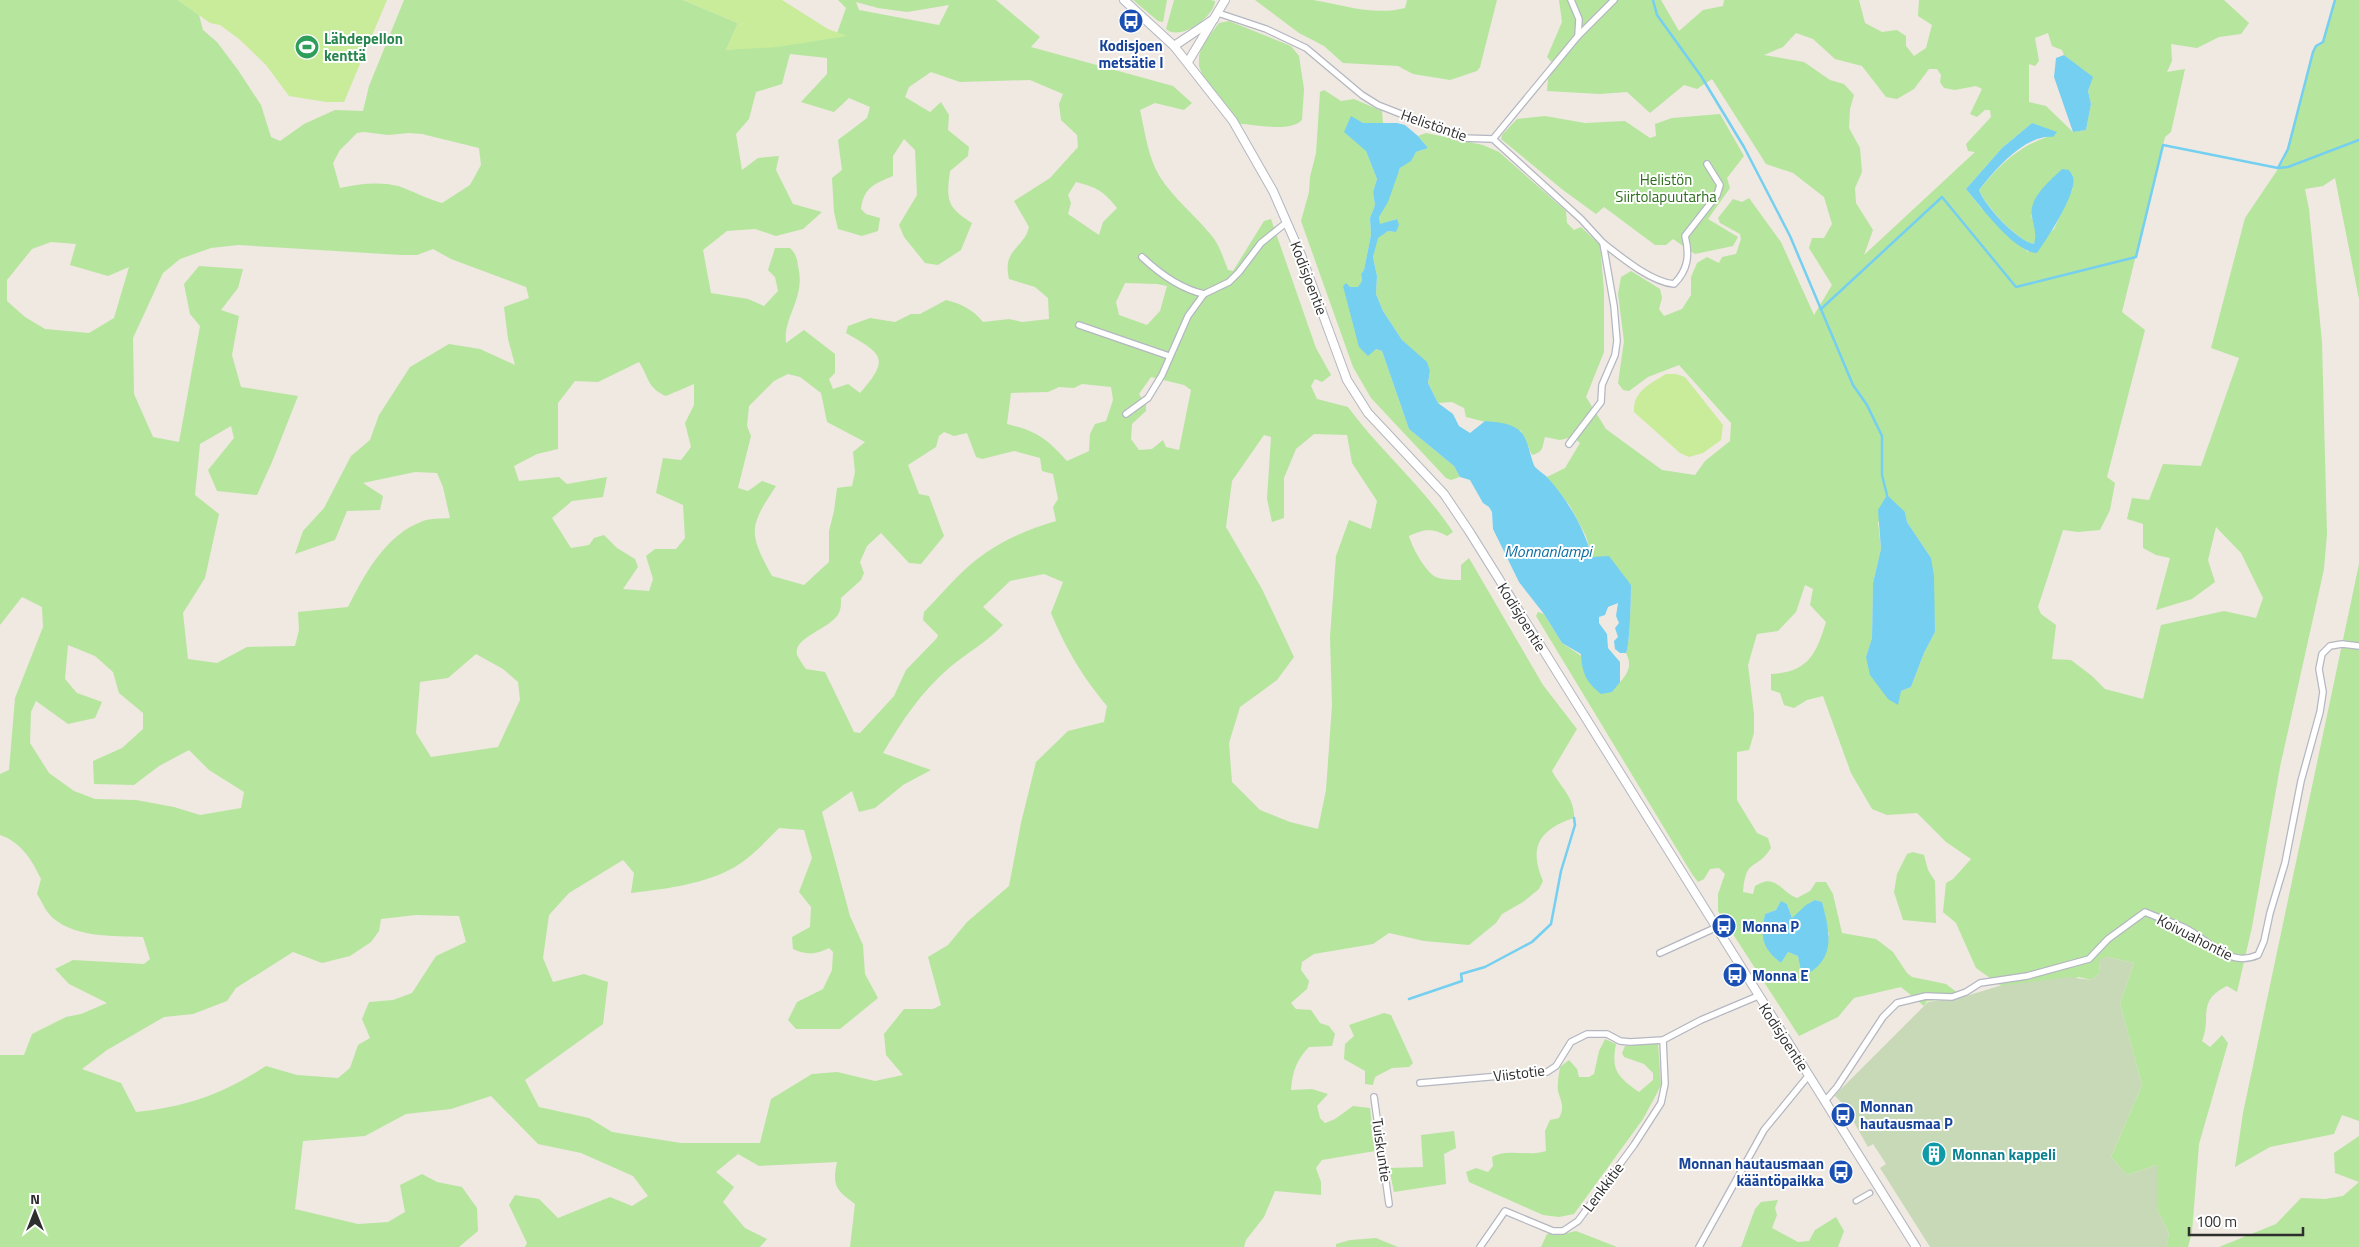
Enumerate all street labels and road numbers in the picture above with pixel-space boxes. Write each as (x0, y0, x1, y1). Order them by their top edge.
street label: Helistöntie (1398, 103, 1470, 147)
street label: Kodisjoentie (1284, 238, 1334, 318)
street label: Kodisjoentie (1492, 578, 1552, 656)
street label: Koivuahontie (2153, 908, 2237, 966)
street label: Kodisjoentie (1753, 998, 1815, 1076)
street label: Viistotie (1492, 1058, 1546, 1088)
street label: Tuiskuntie (1366, 1117, 1398, 1183)
street label: Lenkkitie (1577, 1158, 1629, 1216)

